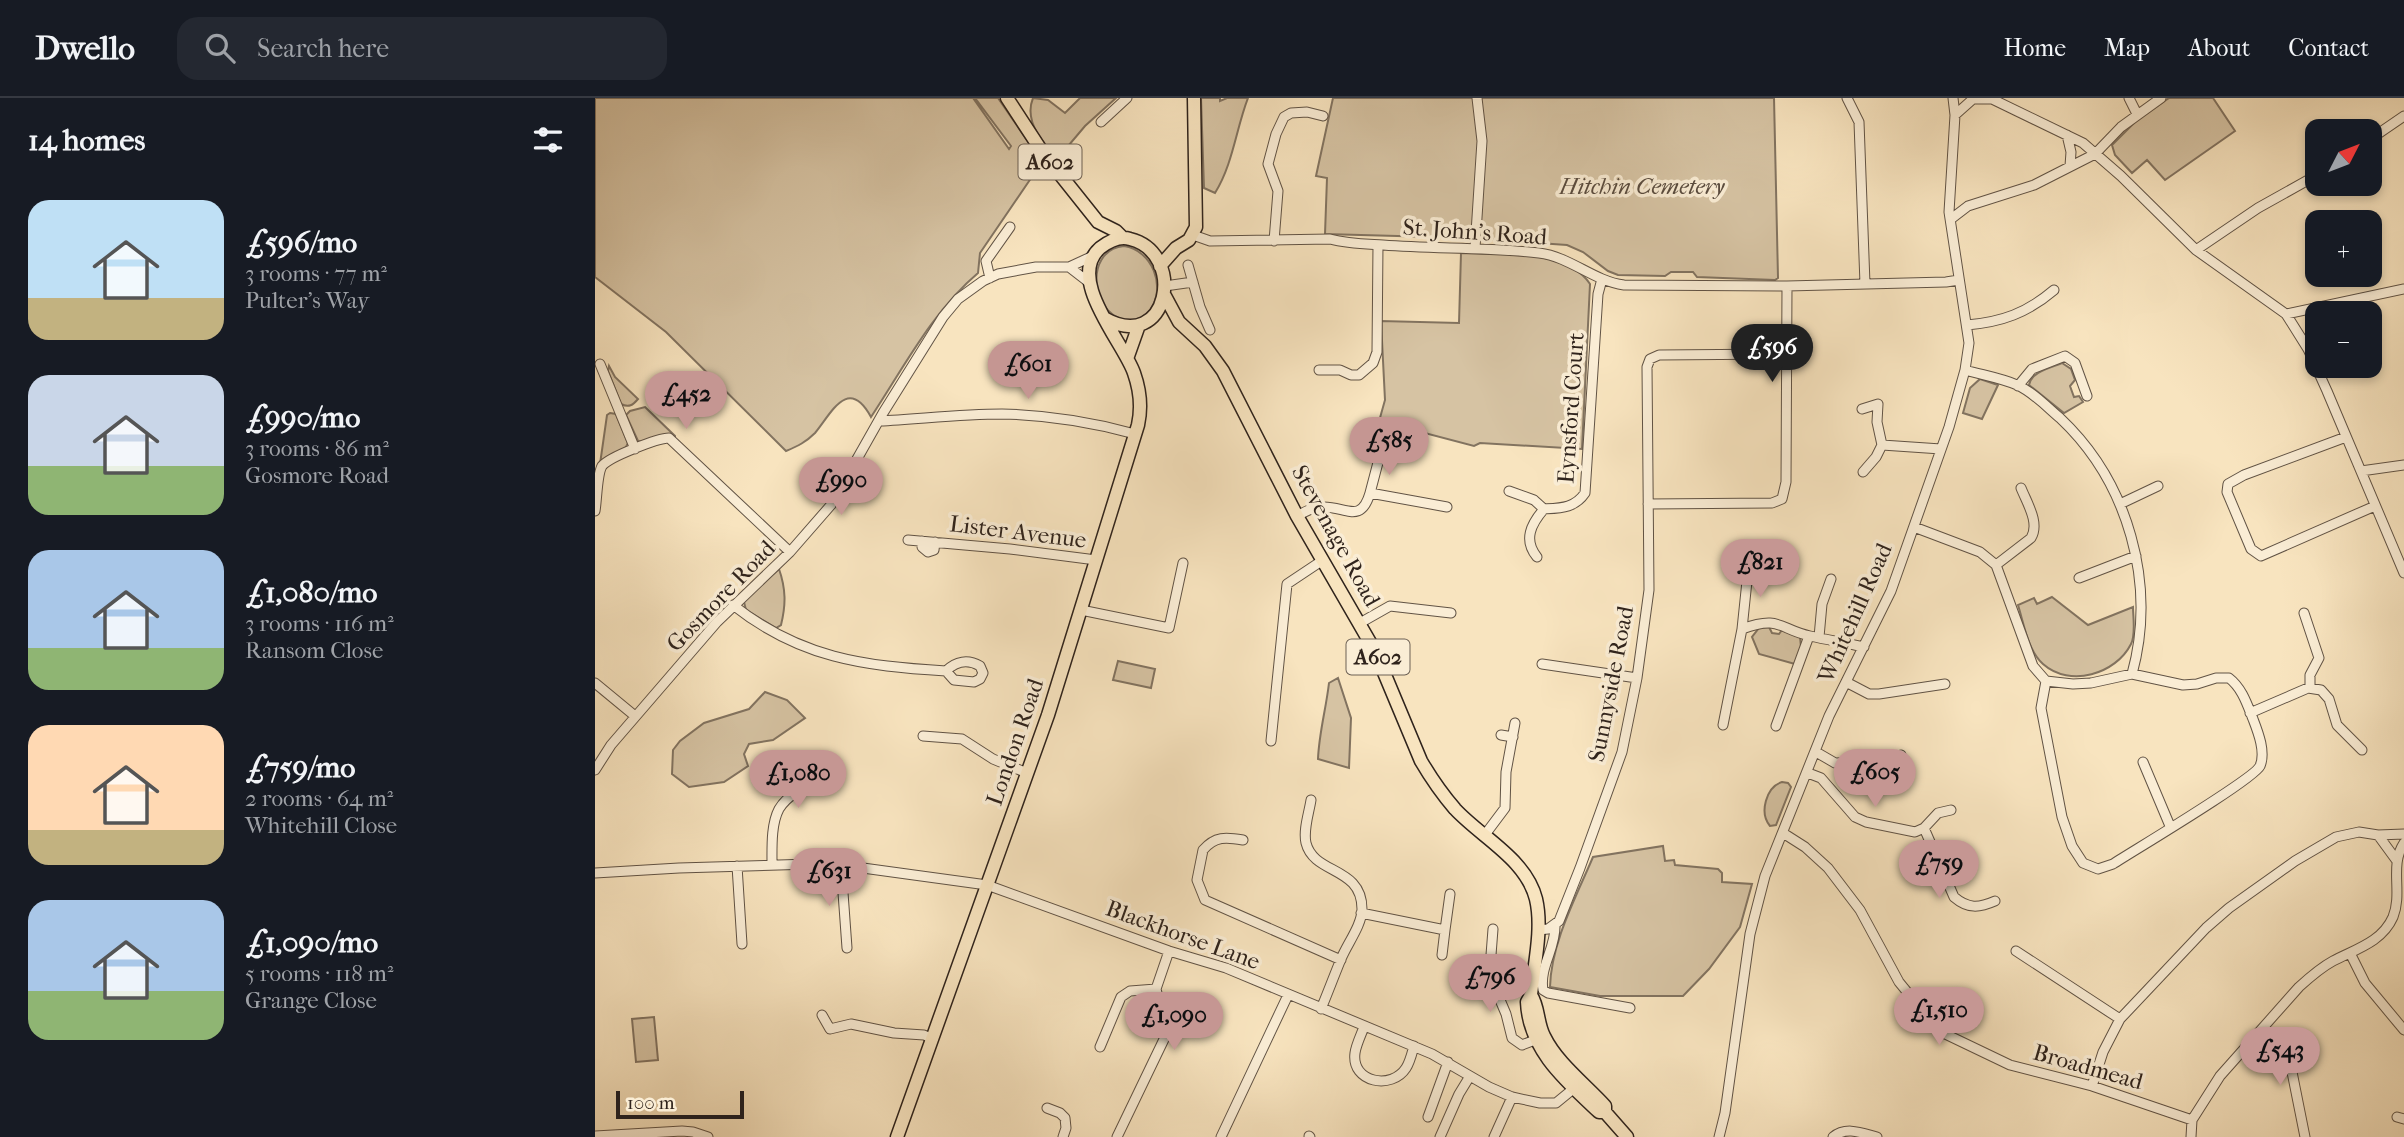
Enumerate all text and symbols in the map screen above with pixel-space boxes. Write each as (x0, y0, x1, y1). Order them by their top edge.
search box (177, 17, 667, 80)
text: Dwello (35, 29, 135, 68)
icon: search (201, 29, 239, 67)
text: Search here (257, 33, 389, 64)
text: Home (2004, 34, 2066, 62)
text: Map (2104, 34, 2150, 62)
text: About (2188, 34, 2250, 62)
text: Contact (2288, 34, 2369, 62)
north arrow (2305, 119, 2382, 196)
map controls (2305, 119, 2382, 378)
icon: filters (529, 121, 567, 159)
text: 14 homes (28, 123, 145, 158)
road number: A602 (1019, 144, 1081, 180)
park label: Hitchin Cemetery (1559, 173, 1725, 200)
button: + (2305, 210, 2382, 287)
street label: St. John's Road (1402, 213, 1549, 251)
text: £596/mo (245, 225, 357, 260)
icon: home (84, 228, 168, 312)
text: 3 rooms · 77 m² (245, 260, 387, 287)
text: Pulter's Way (245, 287, 369, 314)
button: − (2305, 301, 2382, 378)
pin: £596 (1731, 324, 1813, 384)
street label: Eynsford Court (1552, 332, 1590, 484)
text: £596 (1747, 333, 1797, 360)
pin: £601 (987, 342, 1069, 401)
text: £601 (1004, 350, 1052, 377)
pin: £452 (645, 372, 727, 431)
text: £452 (661, 380, 711, 407)
text: £990/mo (245, 400, 360, 435)
icon: home (84, 403, 168, 487)
pin: £585 (1348, 418, 1430, 477)
text: £585 (1366, 426, 1412, 453)
text: 3 rooms · 86 m² (245, 435, 389, 462)
pin: £990 (800, 458, 882, 517)
street label: Stevenage Road (1286, 461, 1386, 612)
text: Gosmore Road (245, 462, 389, 489)
text: £990 (815, 466, 867, 493)
street label: Lister Avenue (948, 510, 1088, 554)
street label: Gosmore Road (661, 534, 781, 657)
street label: Whitehill Road (1812, 538, 1898, 688)
pin: £821 (1719, 540, 1801, 599)
text: £821 (1737, 548, 1783, 575)
text: £1,080/mo (245, 575, 377, 610)
icon: home (84, 578, 168, 662)
street label: Sunnyside Road (1583, 603, 1639, 764)
text: 3 rooms · 116 m² (245, 610, 394, 637)
text: Ransom Close (245, 637, 383, 664)
road number: A602 (1347, 640, 1409, 674)
street label: London Road (981, 675, 1049, 809)
text: £759/mo (245, 750, 356, 785)
pin: £1,080 (741, 750, 855, 810)
pin: £605 (1834, 750, 1916, 809)
icon: home (84, 753, 168, 837)
text: £605 (1850, 758, 1900, 785)
text: £1,080 (765, 759, 831, 786)
text: 2 rooms · 64 m² (245, 785, 393, 812)
text: Whitehill Close (245, 812, 397, 839)
pin: £759 (1898, 840, 1980, 900)
pin: £631 (788, 848, 870, 908)
text: £759 (1915, 849, 1963, 876)
text: £631 (806, 857, 852, 884)
street label: Blackhorse Lane (1102, 895, 1264, 975)
text: £1,090/mo (245, 925, 378, 960)
icon: home (84, 928, 168, 1012)
pin: £796 (1449, 954, 1531, 1014)
text: 5 rooms · 118 m² (245, 960, 393, 987)
text: £796 (1465, 963, 1515, 990)
text: Grange Close (245, 987, 377, 1014)
pin: £1,510 (1882, 988, 1996, 1047)
pin: £1,090 (1117, 992, 1231, 1052)
text: £1,510 (1910, 996, 1968, 1023)
text: £1,090 (1141, 1001, 1207, 1028)
pin: £543 (2239, 1028, 2321, 1087)
text: £543 (2256, 1036, 2304, 1063)
street label: Broadmead (2030, 1038, 2146, 1096)
scale bar (616, 1088, 744, 1120)
text: 100 m (627, 1092, 675, 1114)

